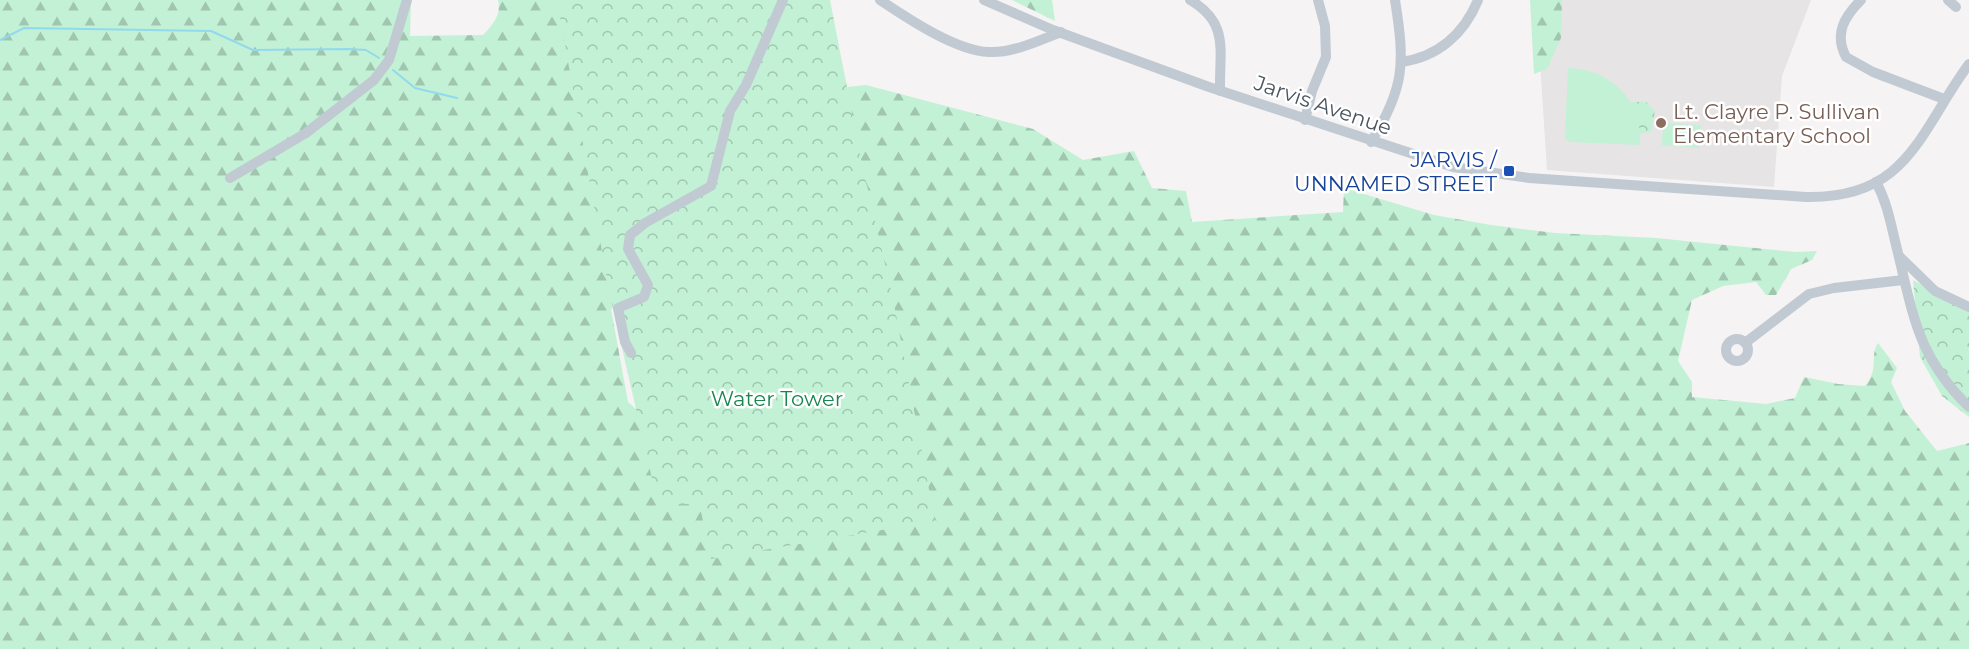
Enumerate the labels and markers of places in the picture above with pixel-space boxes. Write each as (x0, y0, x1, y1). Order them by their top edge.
place label: Lt. Clayre P. Sullivan Elementary School (1673, 99, 1880, 148)
marker: Lt. Clayre P. Sullivan Elementary School (1654, 116, 1668, 130)
place label: JARVIS / UNNAMED STREET (1294, 147, 1498, 196)
marker: JARVIS / UNNAMED STREET (1502, 164, 1516, 178)

